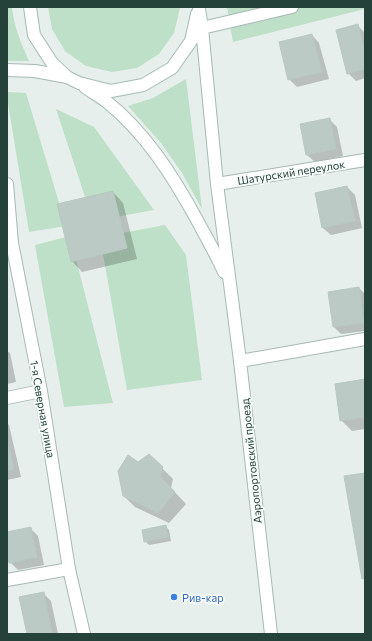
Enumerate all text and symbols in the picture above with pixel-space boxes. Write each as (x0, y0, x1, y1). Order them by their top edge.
street label: Шатурский переулок (236, 157, 346, 187)
street label: 1-я Северная улица (28, 359, 58, 459)
street label: Аэропортовский проезд (238, 397, 264, 524)
place label: Рив-кар (182, 591, 224, 604)
marker: Рив-кар (169, 592, 179, 602)

